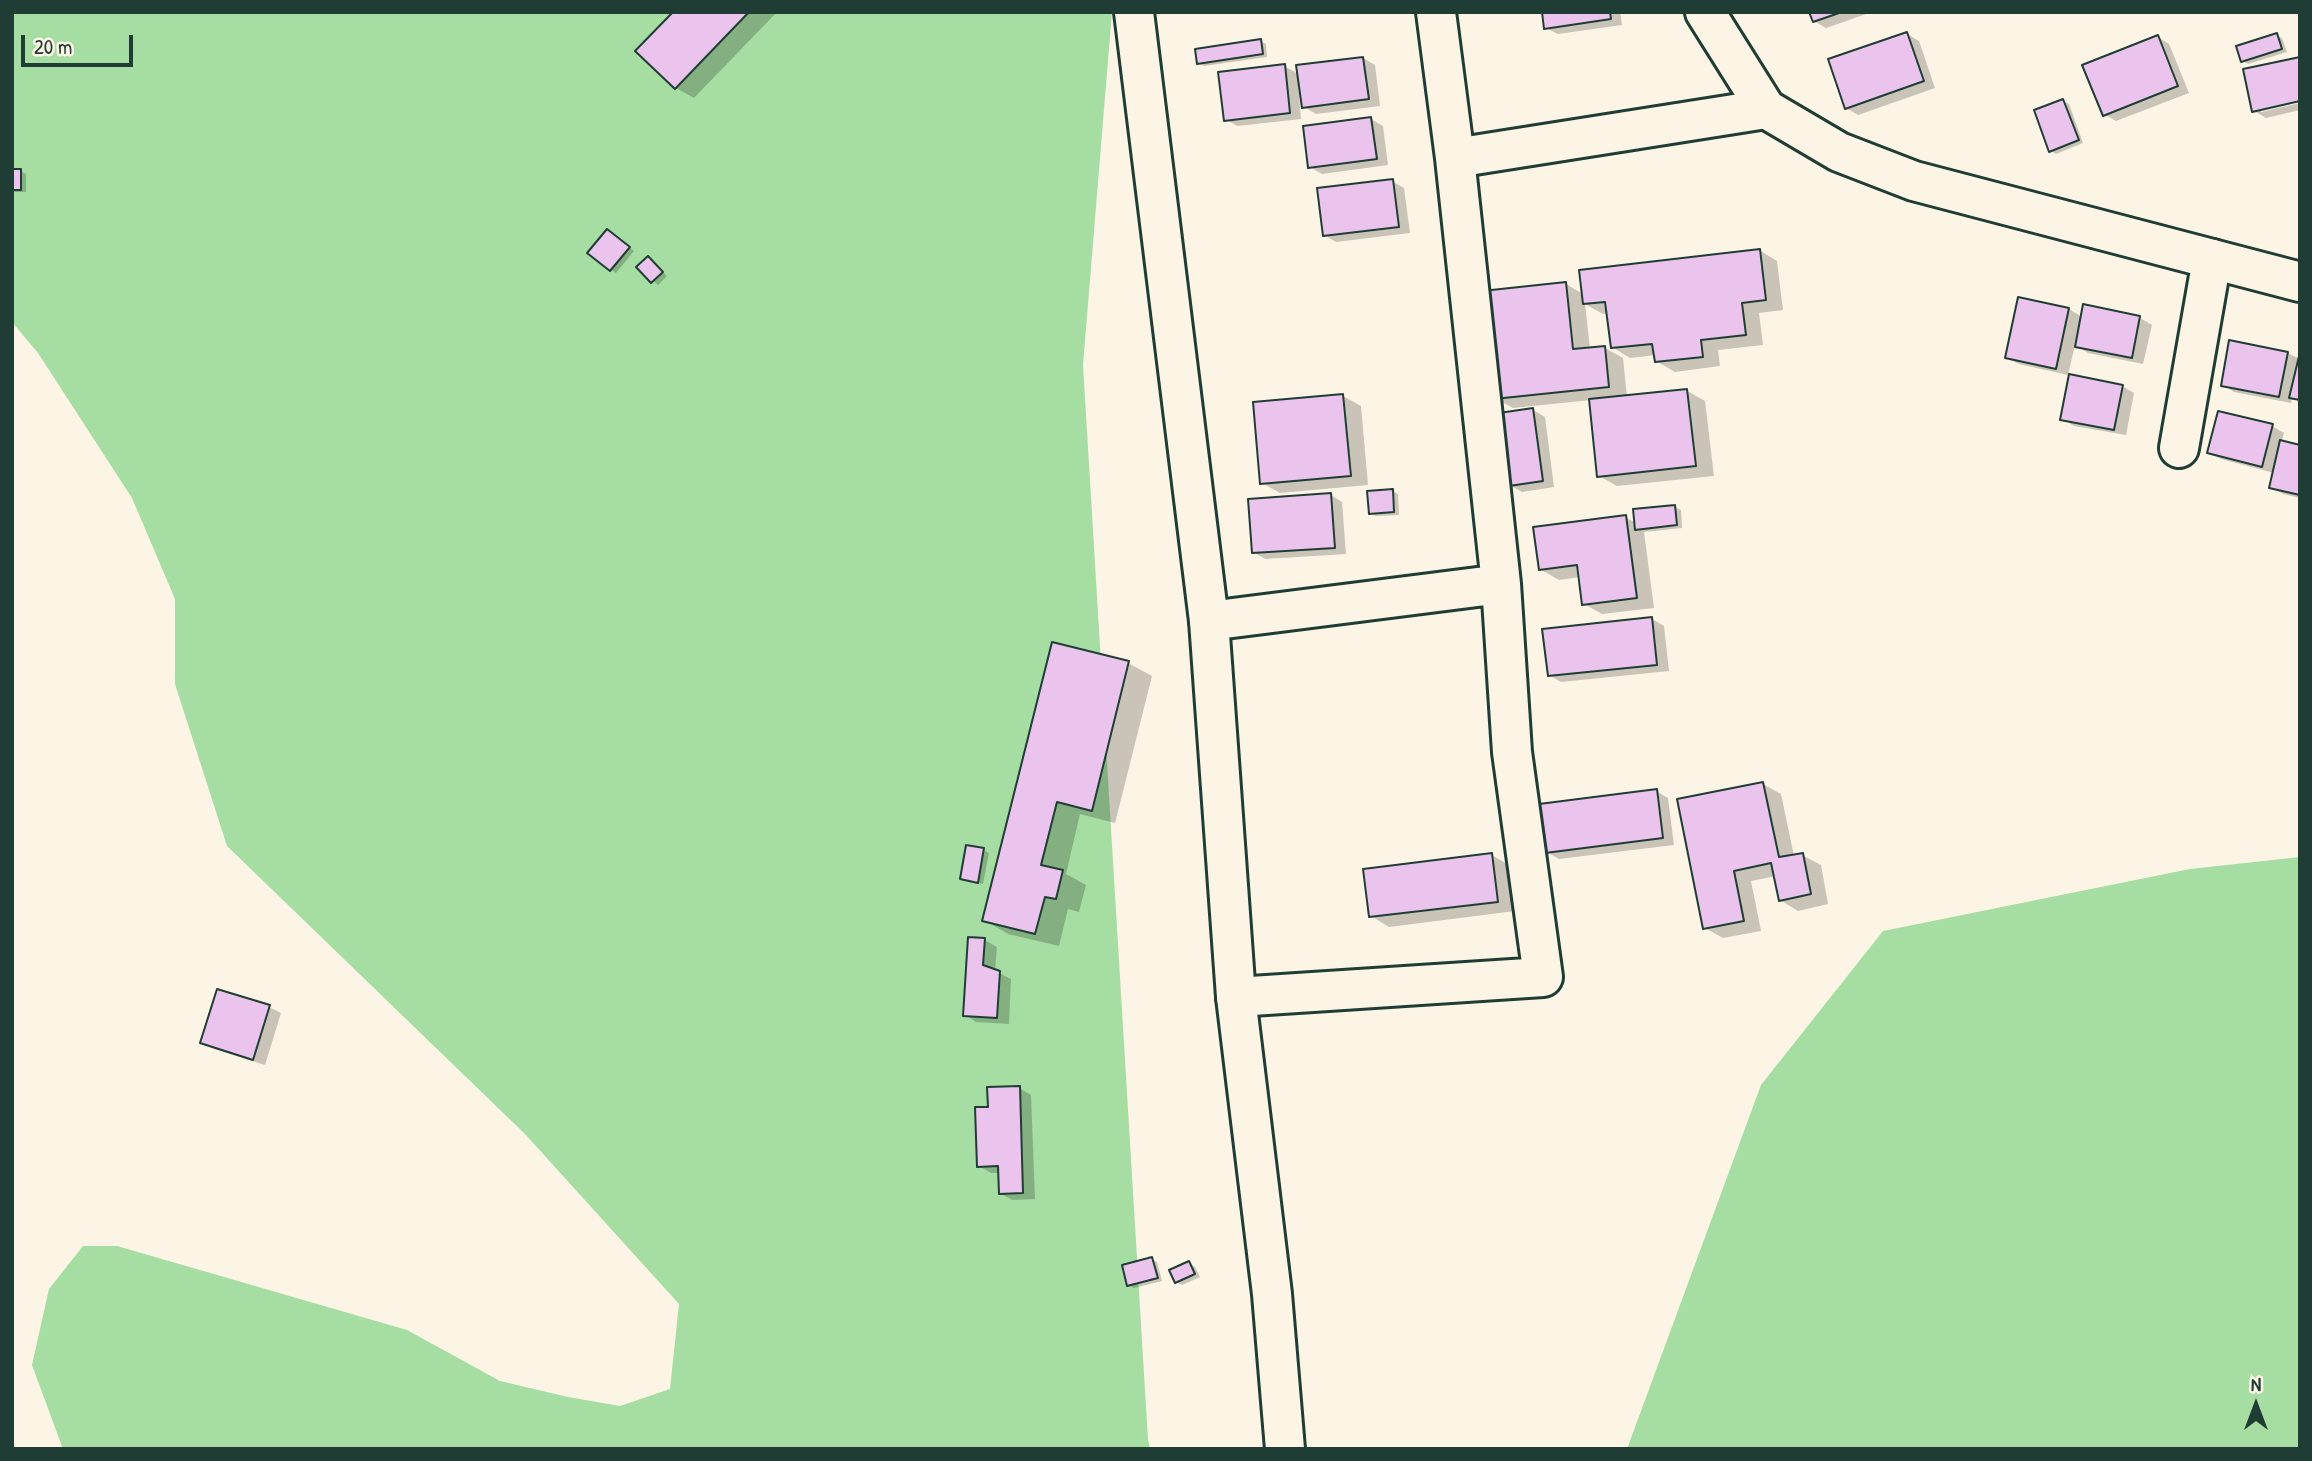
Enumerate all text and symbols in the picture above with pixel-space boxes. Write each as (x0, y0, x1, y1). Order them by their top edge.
scale bar (24, 21, 136, 65)
text: 20 m (34, 32, 72, 61)
north arrow (2221, 1370, 2291, 1440)
text: N (2251, 1371, 2261, 1397)

